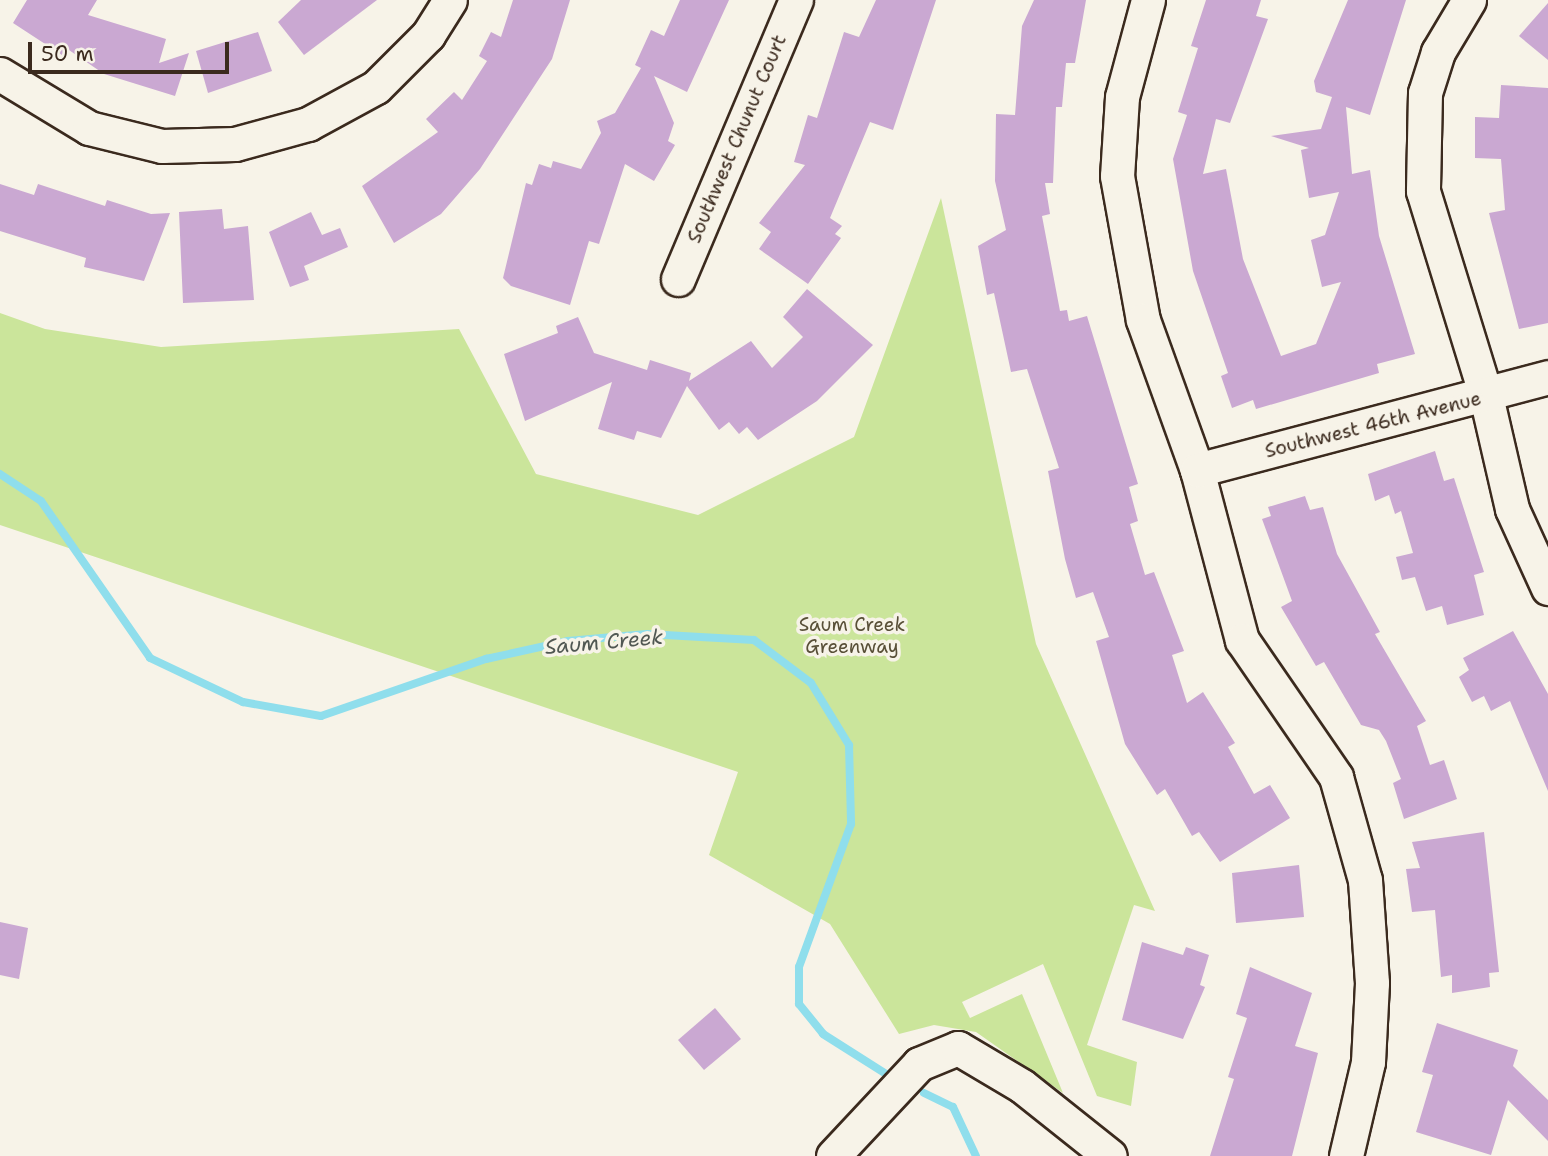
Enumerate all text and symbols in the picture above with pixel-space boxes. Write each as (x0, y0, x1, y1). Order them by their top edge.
scale bar (32, 28, 233, 72)
street label: Southwest Chunut Court (683, 31, 791, 247)
text: 50 m (41, 40, 94, 68)
street label: Southwest 46th Avenue (1263, 387, 1483, 463)
park label: Saum Creek Greenway (799, 614, 905, 658)
water label: Saum Creek (544, 624, 664, 660)

